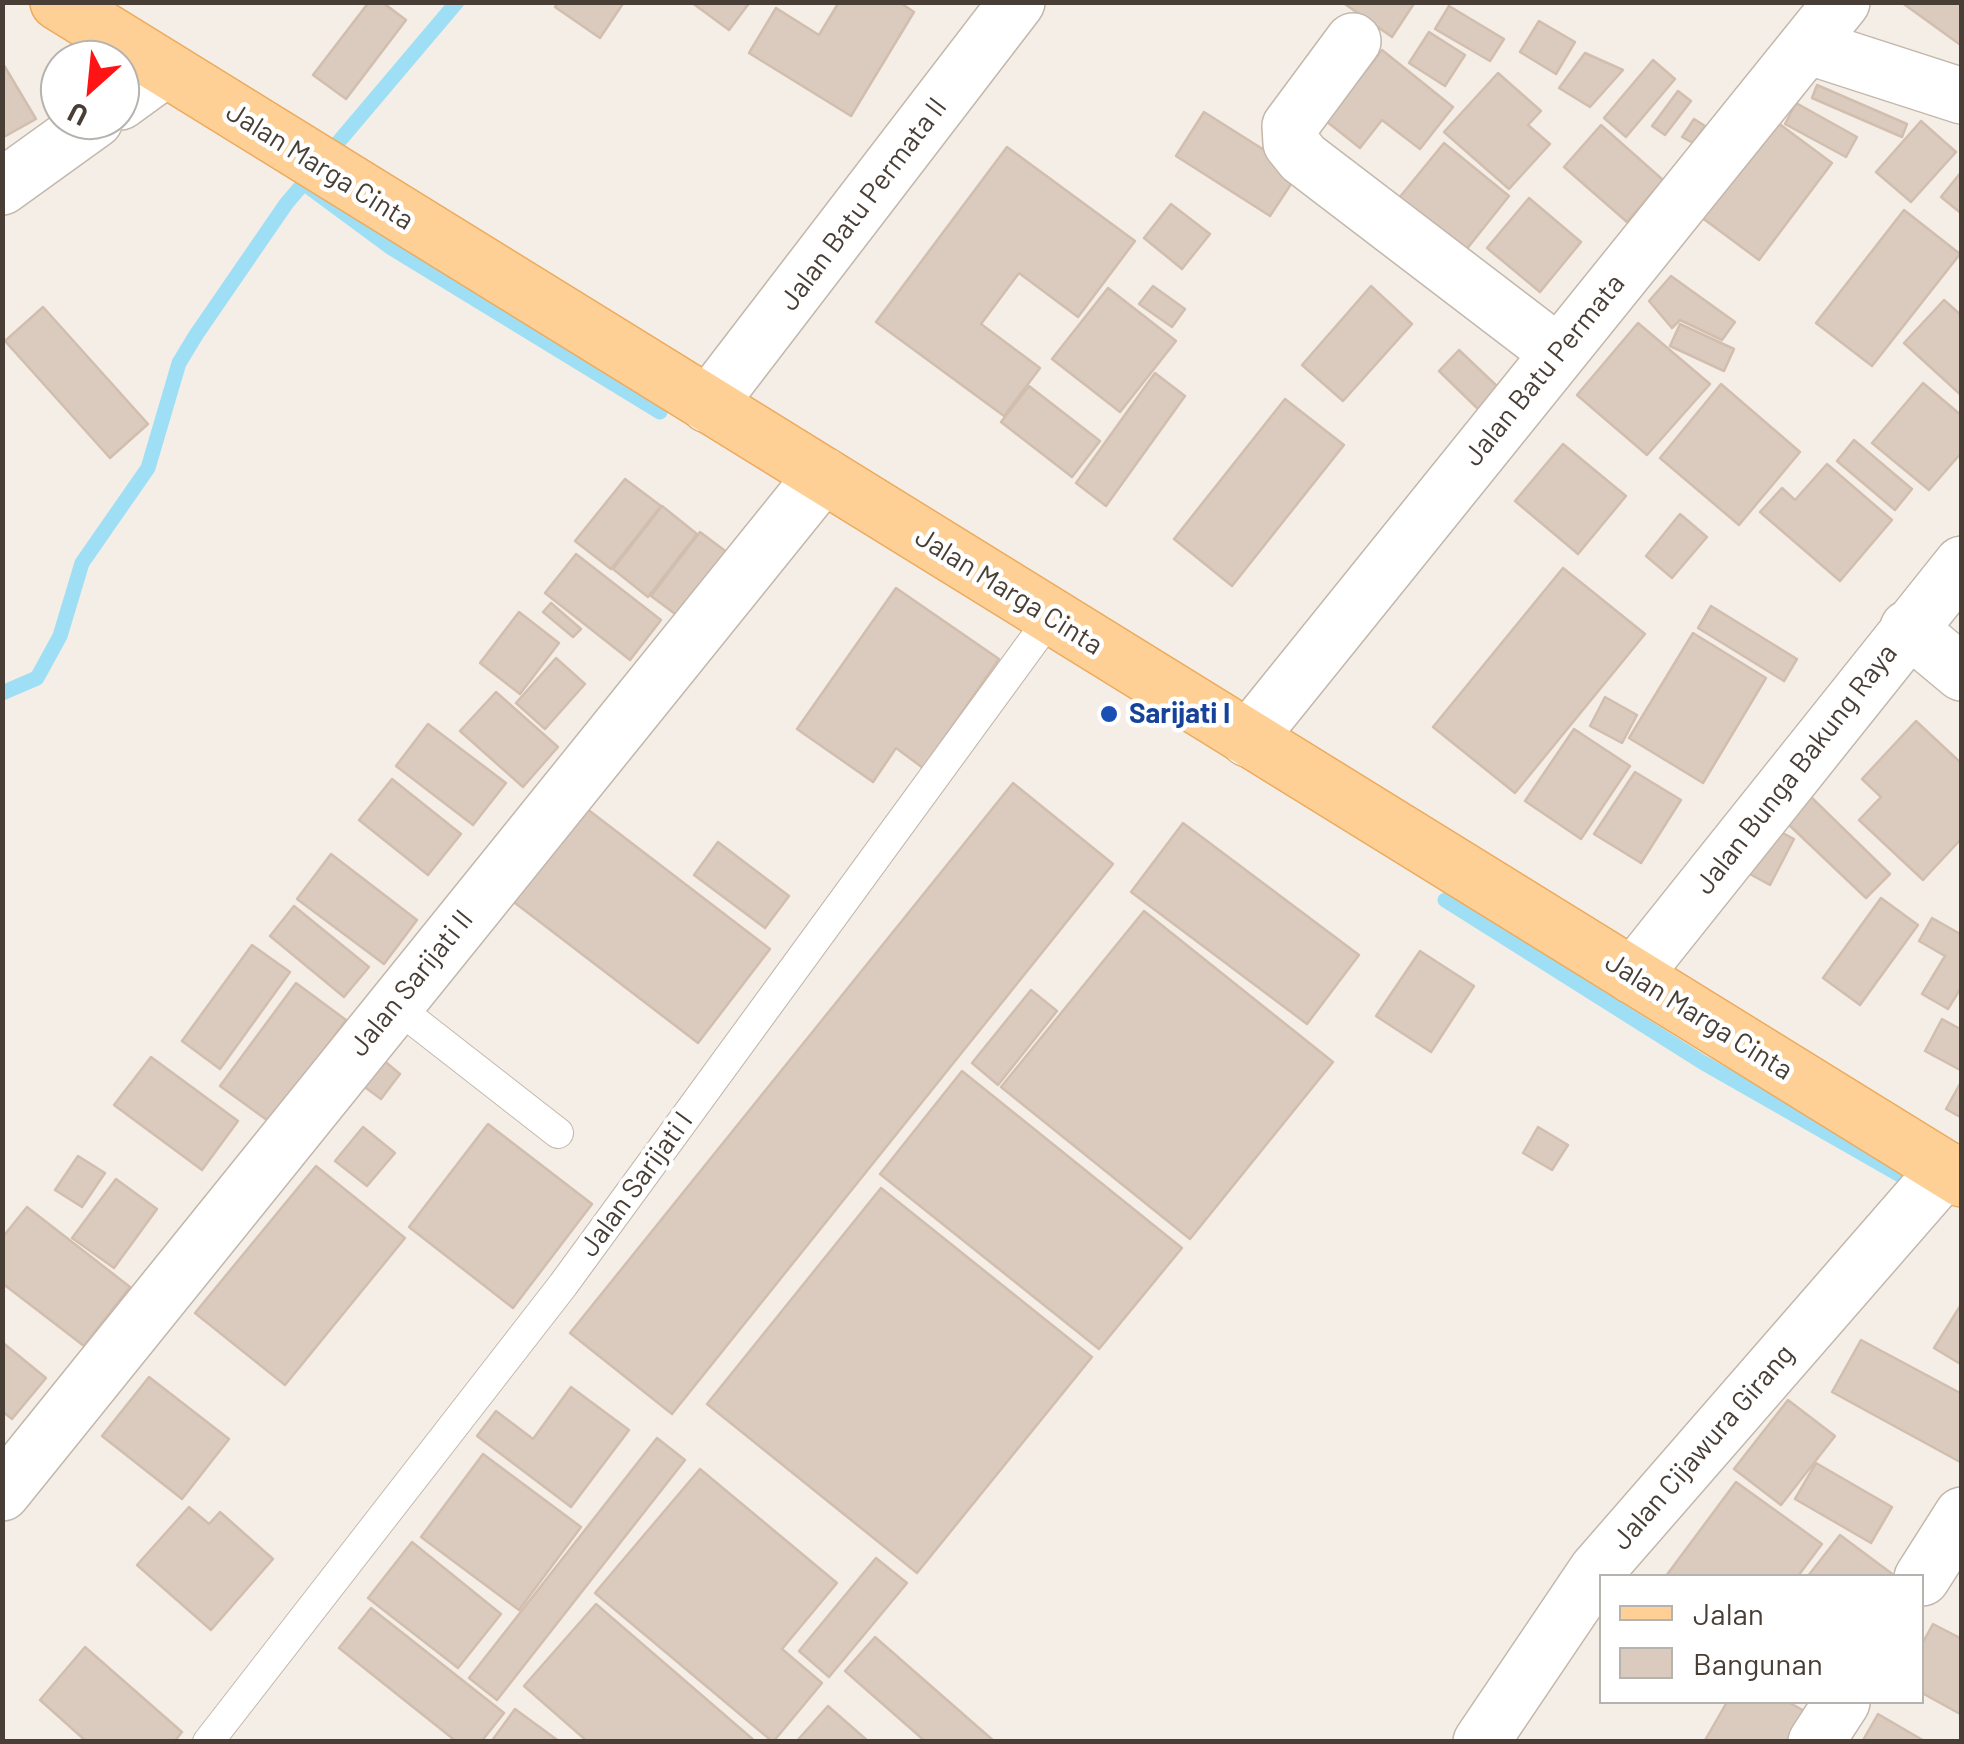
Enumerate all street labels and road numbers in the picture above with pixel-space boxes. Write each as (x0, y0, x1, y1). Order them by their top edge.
street label: Jalan Batu Permata II (772, 91, 954, 317)
street label: Jalan Marga Cinta (220, 95, 420, 237)
street label: Jalan Batu Permata (1456, 267, 1632, 473)
street label: Jalan Marga Cinta (909, 520, 1109, 662)
street label: Jalan Bunga Bakung Raya (1688, 637, 1904, 901)
street label: Jalan Sarijati II (342, 903, 480, 1063)
street label: Jalan Marga Cinta (1599, 945, 1799, 1087)
street label: Jalan Sarijati I (572, 1105, 700, 1263)
street label: Jalan Cijawura Girang (1605, 1337, 1801, 1557)

